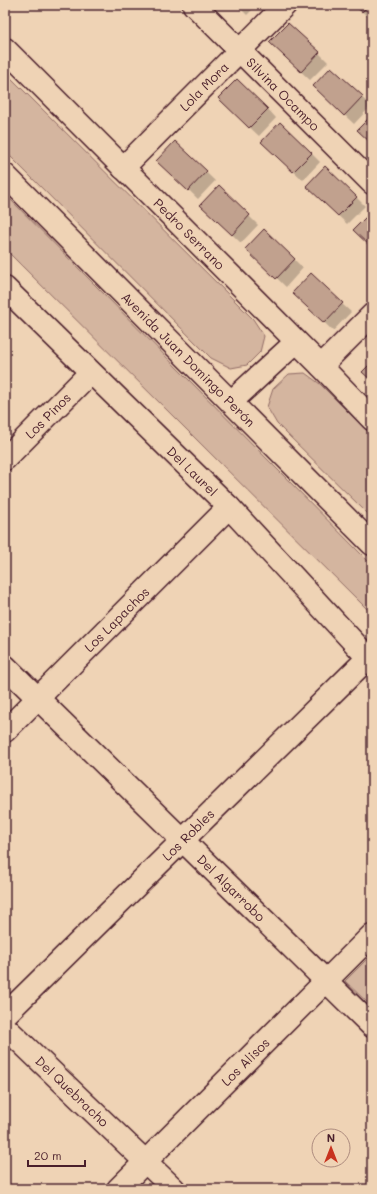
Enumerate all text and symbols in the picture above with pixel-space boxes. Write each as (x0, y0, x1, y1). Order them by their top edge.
street label: Silvina Ocampo (243, 53, 324, 134)
street label: Lola Mora (176, 58, 232, 114)
street label: Pedro Serrano (150, 194, 229, 273)
street label: Avenida Juan Domingo Perón (118, 288, 259, 430)
street label: Los Pinos (21, 389, 74, 442)
street label: Del Laurel (164, 442, 222, 499)
street label: Los Lapachos (80, 583, 153, 655)
street label: Los Robles (158, 805, 218, 864)
street label: Del Algarrobo (194, 850, 270, 925)
street label: Los Alisos (217, 1034, 273, 1089)
street label: Del Quebracho (32, 1052, 113, 1130)
north arrow (311, 1128, 351, 1168)
text: N (327, 1130, 335, 1145)
scale bar (28, 1142, 85, 1168)
text: 20 m (34, 1147, 62, 1163)

